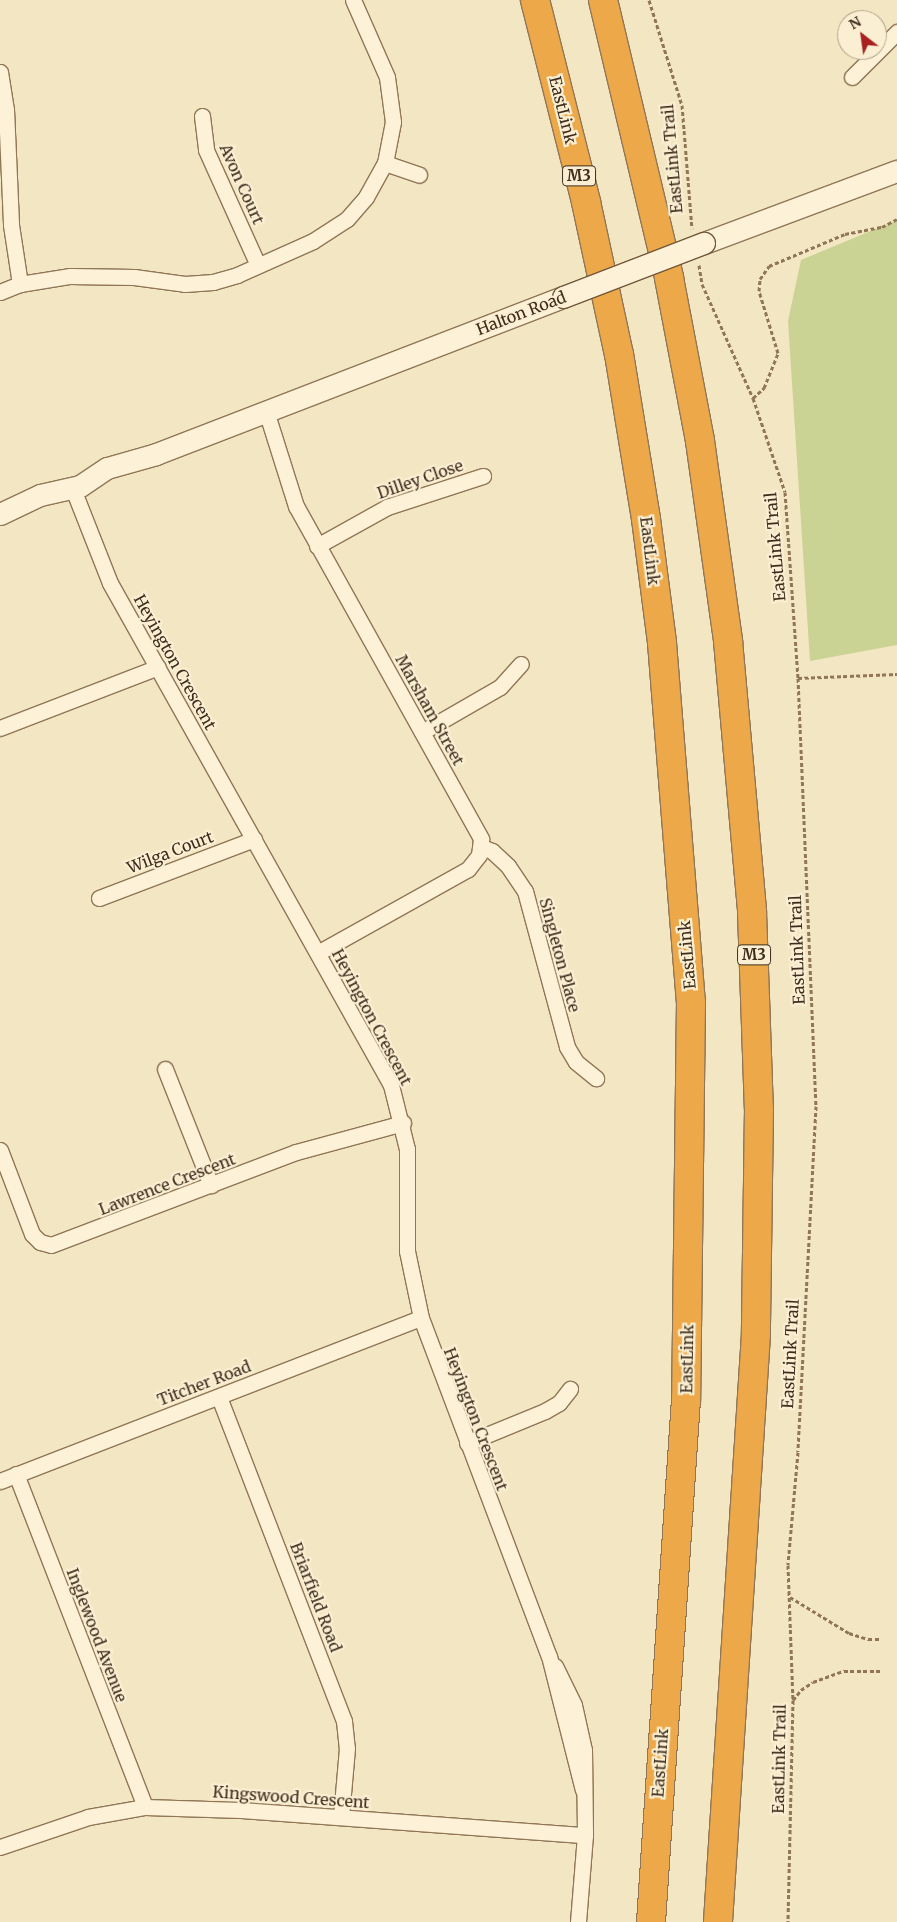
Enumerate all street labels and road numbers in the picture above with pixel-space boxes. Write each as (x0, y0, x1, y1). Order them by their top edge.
street label: EastLink (545, 74, 581, 146)
street label: EastLink Trail (658, 104, 686, 214)
street label: Avon Court (216, 141, 268, 227)
road number: M3 (562, 164, 596, 188)
street label: Halton Road (473, 287, 569, 339)
street label: Dilley Close (375, 455, 465, 503)
street label: EastLink Trail (761, 492, 789, 602)
street label: EastLink (636, 516, 664, 586)
street label: Heyington Crescent (130, 591, 220, 733)
street label: Marsham Street (392, 651, 468, 769)
street label: Wilga Court (124, 827, 216, 877)
street label: EastLink Trail (785, 895, 809, 1005)
street label: Singleton Place (536, 896, 584, 1014)
street label: EastLink (674, 920, 700, 990)
road number: M3 (736, 942, 772, 968)
street label: Heyington Crescent (328, 946, 416, 1088)
street label: Lawrence Crescent (96, 1149, 238, 1219)
street label: EastLink Trail (778, 1299, 802, 1409)
street label: EastLink (677, 1324, 697, 1394)
street label: Heyington Crescent (440, 1345, 512, 1493)
street label: Titcher Road (155, 1356, 253, 1410)
street label: Briarfield Road (286, 1540, 346, 1654)
street label: Inglewood Avenue (63, 1565, 131, 1705)
street label: EastLink Trail (768, 1704, 790, 1814)
street label: EastLink (648, 1728, 672, 1798)
street label: Kingswood Crescent (212, 1782, 370, 1812)

